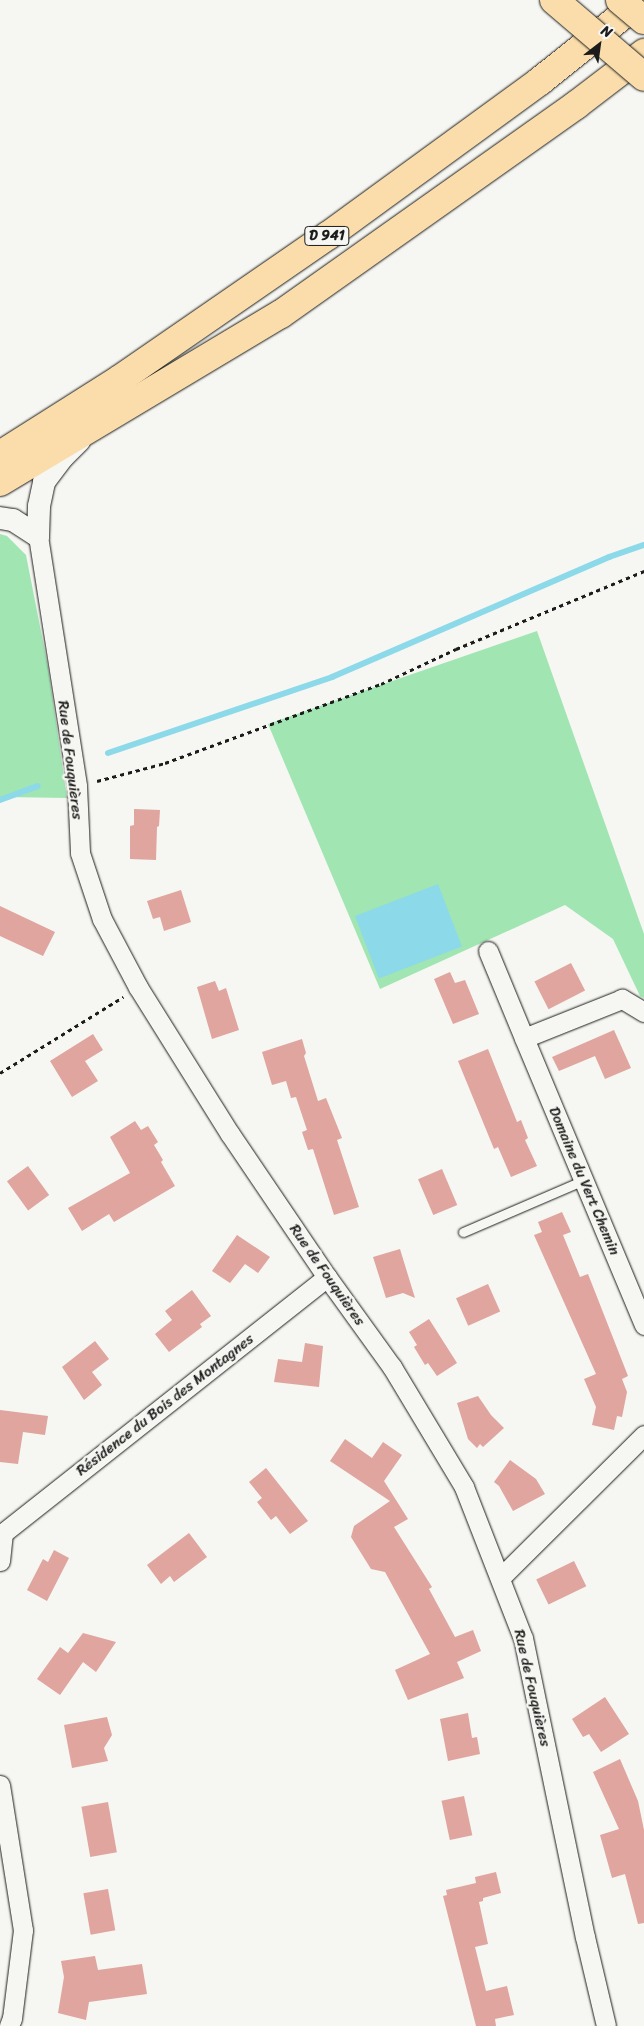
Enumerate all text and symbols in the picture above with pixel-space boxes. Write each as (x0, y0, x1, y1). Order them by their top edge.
text: N (596, 18, 617, 45)
north arrow (574, 20, 624, 70)
road number: D 941 (303, 225, 351, 248)
street label: Rue de Fouquières (54, 700, 86, 820)
street label: Domaine du Vert Chemin (544, 1104, 624, 1258)
street label: Rue de Fouquières (285, 1221, 369, 1329)
street label: Résidence du Bois des Montagnes (73, 1330, 257, 1480)
street label: Rue de Fouquières (510, 1628, 554, 1748)

